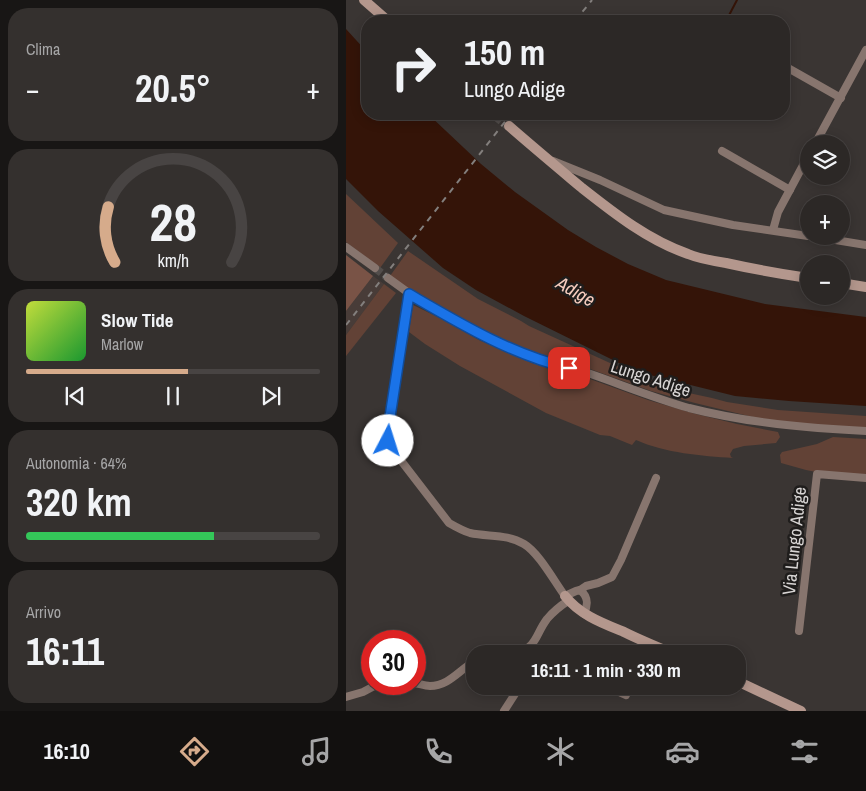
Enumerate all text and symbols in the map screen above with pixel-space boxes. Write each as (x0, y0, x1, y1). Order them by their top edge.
text: 150 m (464, 29, 545, 76)
icon: right (381, 35, 446, 100)
text: Clima (26, 38, 60, 60)
text: 20.5° (135, 63, 211, 114)
text: − (26, 70, 39, 108)
text: + (307, 70, 320, 108)
text: Lungo Adige (464, 74, 565, 104)
map controls (800, 135, 850, 305)
button: layers (800, 135, 850, 185)
text: 28 (149, 187, 197, 257)
button: + (800, 195, 850, 245)
text: km/h (157, 249, 189, 273)
button: − (800, 255, 850, 305)
water label: Adige (551, 269, 600, 312)
text: Slow Tide (101, 307, 173, 333)
text: Marlow (101, 333, 143, 355)
pin (548, 347, 590, 389)
street label: Lungo Adige (608, 353, 694, 403)
icon: arrive (555, 354, 583, 382)
icon: previous (61, 382, 89, 410)
icon: pause (159, 382, 187, 410)
icon: next (257, 382, 285, 410)
position arrow (361, 414, 413, 466)
text: Autonomia · 64% (26, 452, 127, 474)
text: 320 km (26, 477, 132, 528)
street label: Via Lungo Adige (776, 486, 812, 596)
text: Arrivo (26, 601, 61, 623)
text: 16:11 (26, 626, 104, 677)
speed limit sign: 30 (361, 630, 426, 695)
text: 16:11 · 1 min · 330 m (531, 657, 681, 683)
icon: directions (177, 734, 212, 769)
icon: music (299, 734, 334, 769)
icon: phone (421, 734, 456, 769)
icon: climate (543, 734, 578, 769)
icon: car (665, 734, 700, 769)
icon: filters (787, 734, 822, 769)
text: 16:10 (44, 736, 90, 766)

